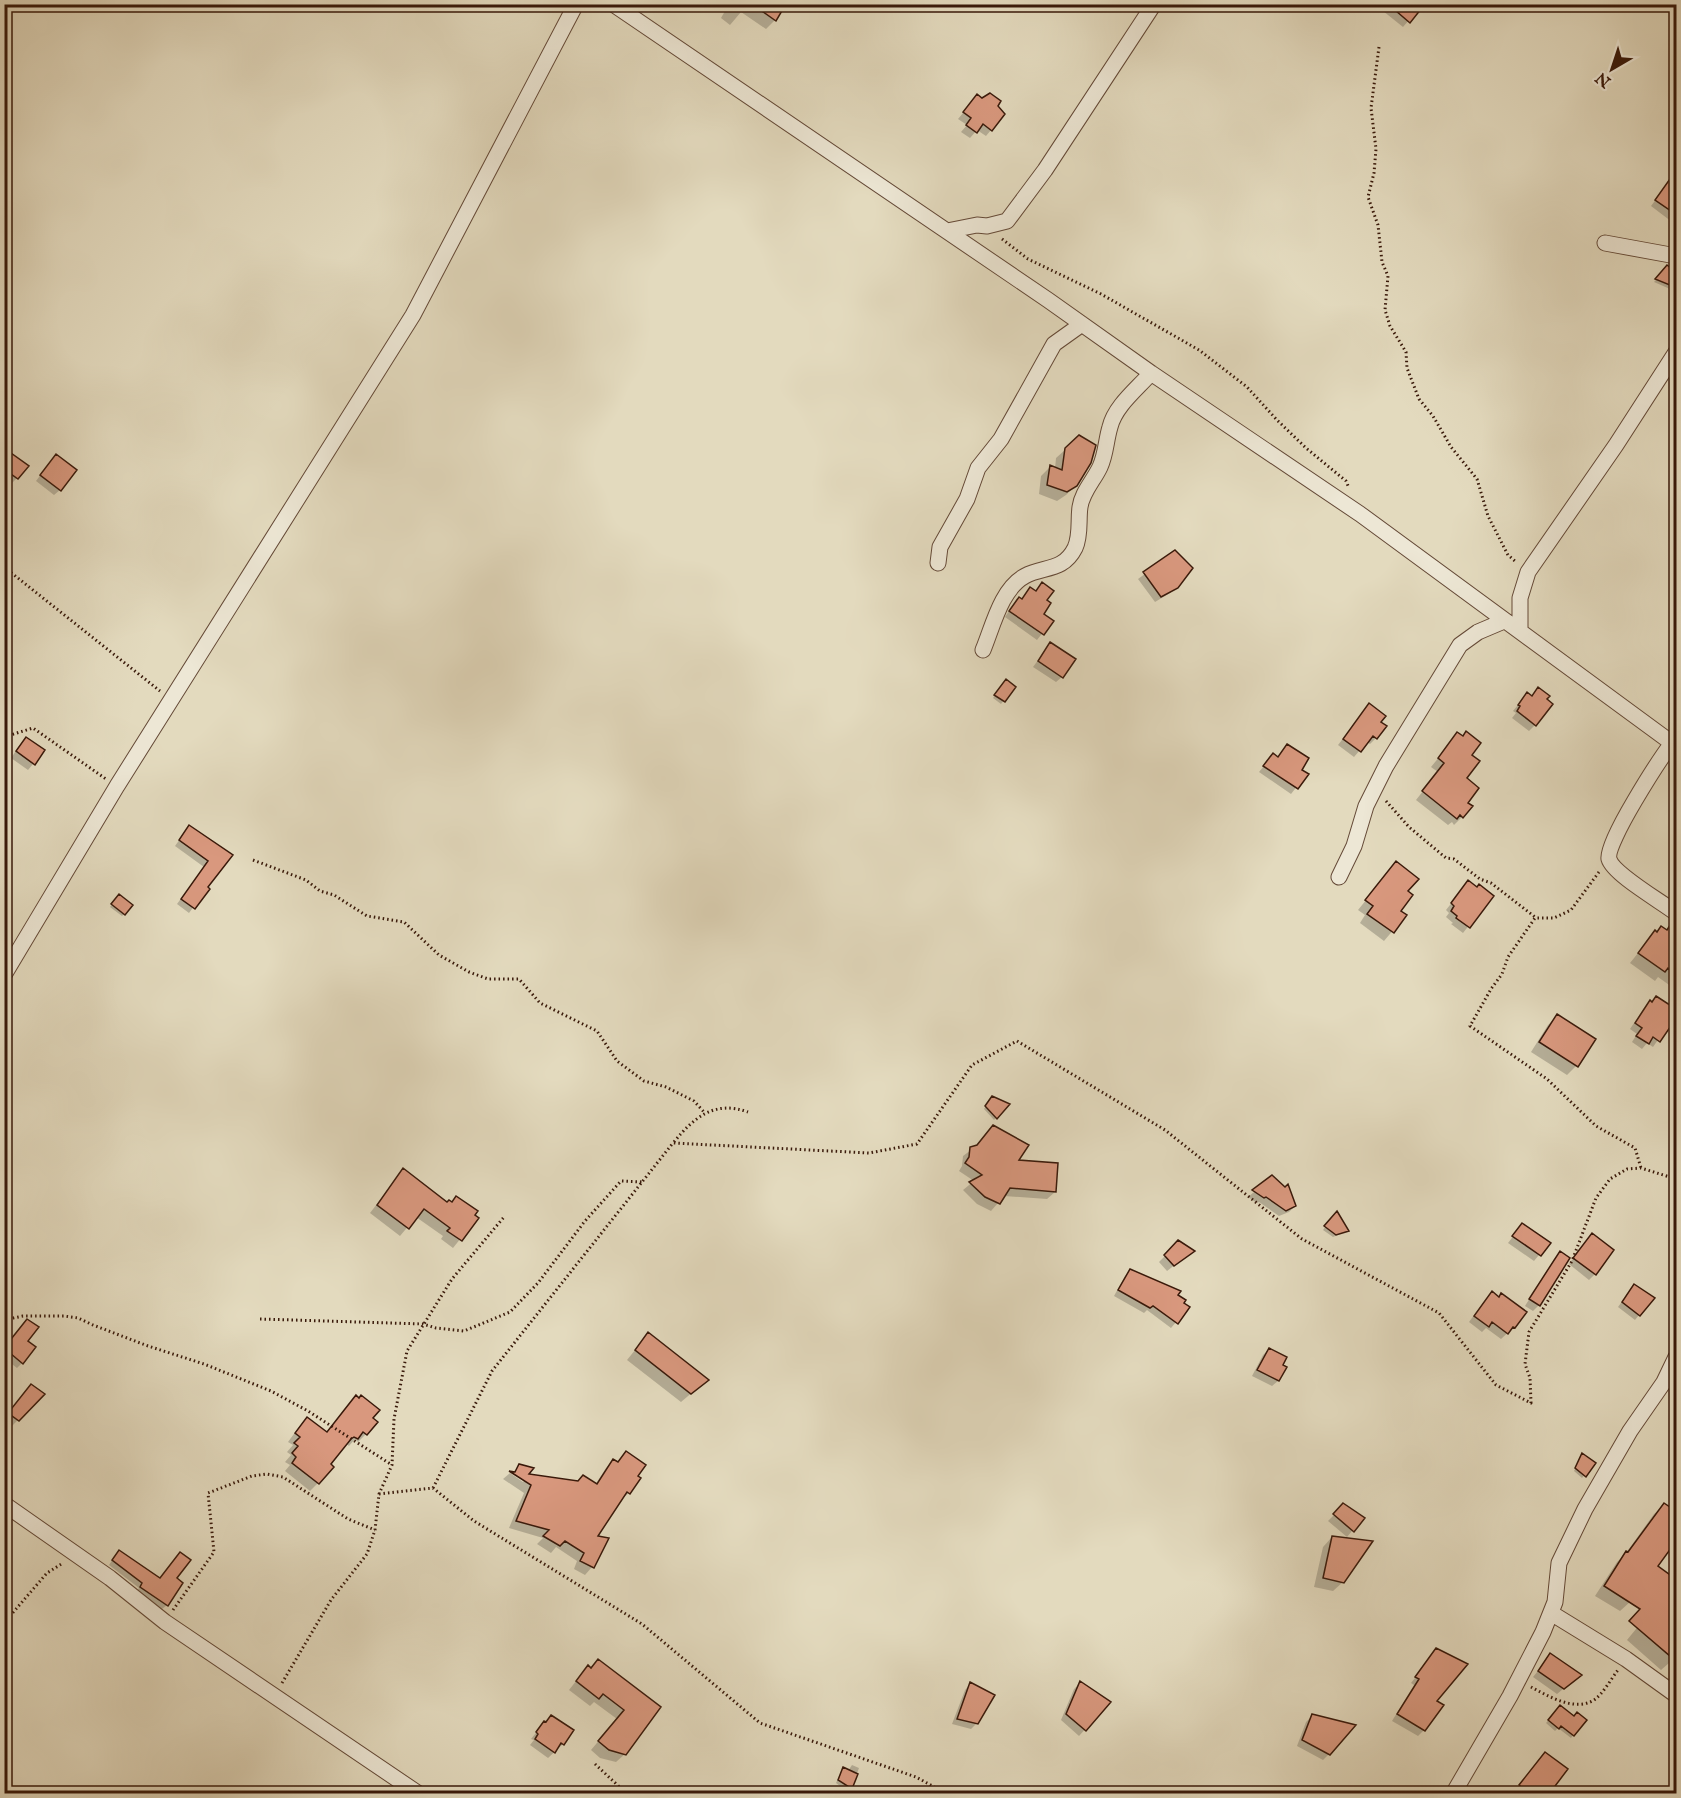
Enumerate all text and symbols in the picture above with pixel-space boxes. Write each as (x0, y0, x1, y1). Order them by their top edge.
north arrow (1582, 39, 1642, 99)
text: N (1592, 67, 1616, 92)

